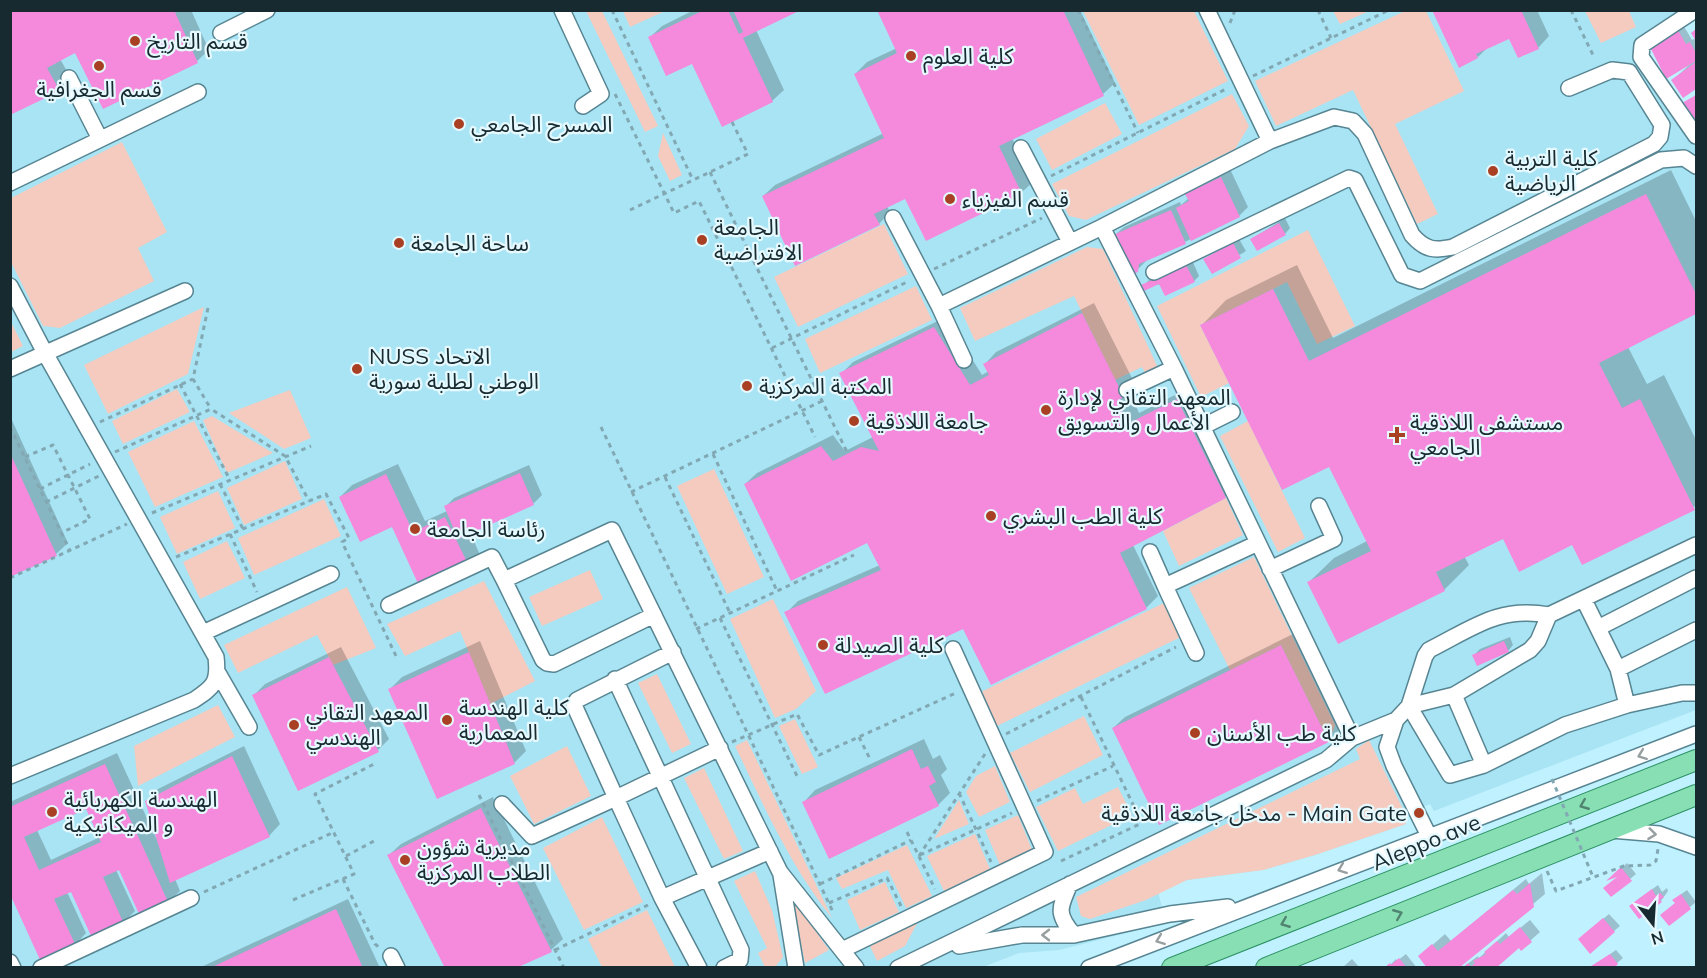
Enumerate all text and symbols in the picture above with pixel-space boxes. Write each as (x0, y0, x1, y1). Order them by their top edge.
place label: قسم التاريخ (147, 27, 247, 58)
marker: قسم التاريخ (128, 34, 142, 48)
place label: كلية العلوم (923, 42, 1014, 73)
marker: كلية العلوم (904, 49, 918, 63)
marker: قسم الجغرافية (92, 59, 106, 73)
place label: قسم الجغرافية (36, 75, 162, 106)
place label: المسرح الجامعي (471, 110, 612, 141)
marker: المسرح الجامعي (452, 117, 466, 131)
place label: كلية التربية الرياضية (1505, 144, 1598, 197)
marker: كلية التربية الرياضية (1486, 164, 1500, 178)
place label: قسم الفيزياء (962, 185, 1069, 216)
marker: قسم الفيزياء (943, 192, 957, 206)
place label: الجامعة الافتراضية (714, 213, 802, 266)
place label: ساحة الجامعة (411, 229, 529, 257)
marker: الجامعة الافتراضية (695, 233, 709, 247)
marker: ساحة الجامعة (392, 236, 406, 250)
place label: NUSS الاتحاد الوطني لطلبة سورية (369, 342, 539, 398)
marker: NUSS الاتحاد الوطني لطلبة سورية (350, 362, 364, 376)
place label: المكتبة المركزية (759, 372, 892, 400)
marker: المكتبة المركزية (740, 379, 754, 393)
place label: المعهد التقاني لإدارة الأعمال والتسويق (1058, 383, 1231, 436)
marker: المعهد التقاني لإدارة الأعمال والتسويق (1039, 403, 1053, 417)
place label: جامعة اللاذقية (866, 407, 988, 435)
place label: مستشفى اللاذقية الجامعي (1410, 408, 1563, 464)
marker: جامعة اللاذقية (847, 414, 861, 428)
marker: مستشفى اللاذقية الجامعي (1388, 426, 1406, 444)
place label: كلية الطب البشري (1003, 502, 1163, 533)
marker: كلية الطب البشري (984, 509, 998, 523)
place label: رئاسة الجامعة (427, 515, 546, 543)
marker: رئاسة الجامعة (408, 522, 422, 536)
place label: كلية الصيدلة (835, 631, 944, 659)
marker: كلية الصيدلة (816, 638, 830, 652)
place label: كلية الهندسة المعمارية (459, 693, 570, 746)
place label: المعهد التقاني الهندسي (306, 698, 428, 754)
marker: كلية الهندسة المعمارية (440, 713, 454, 727)
marker: المعهد التقاني الهندسي (287, 718, 301, 732)
place label: كلية طب الأسنان (1207, 719, 1357, 747)
marker: كلية طب الأسنان (1188, 726, 1202, 740)
one-way arrow (1637, 748, 1648, 760)
place label: الهندسة الكهربائية و الميكانيكية (64, 785, 218, 838)
one-way arrow (1579, 798, 1590, 810)
place label: مدخل جامعة اللاذقية - Main Gate (1101, 799, 1407, 827)
marker: الهندسة الكهربائية و الميكانيكية (45, 805, 59, 819)
marker: مدخل جامعة اللاذقية - Main Gate (1412, 806, 1426, 820)
street label: Aleppo ave (1368, 808, 1484, 876)
one-way arrow (1647, 827, 1657, 839)
place label: مديرية شؤون الطلاب المركزية (417, 833, 550, 886)
marker: مديرية شؤون الطلاب المركزية (398, 853, 412, 867)
one-way arrow (1337, 862, 1348, 875)
north arrow (1623, 894, 1683, 954)
one-way arrow (1391, 909, 1402, 921)
one-way arrow (1280, 916, 1291, 928)
text: N (1649, 927, 1666, 950)
one-way arrow (1042, 929, 1051, 941)
one-way arrow (1155, 933, 1166, 945)

